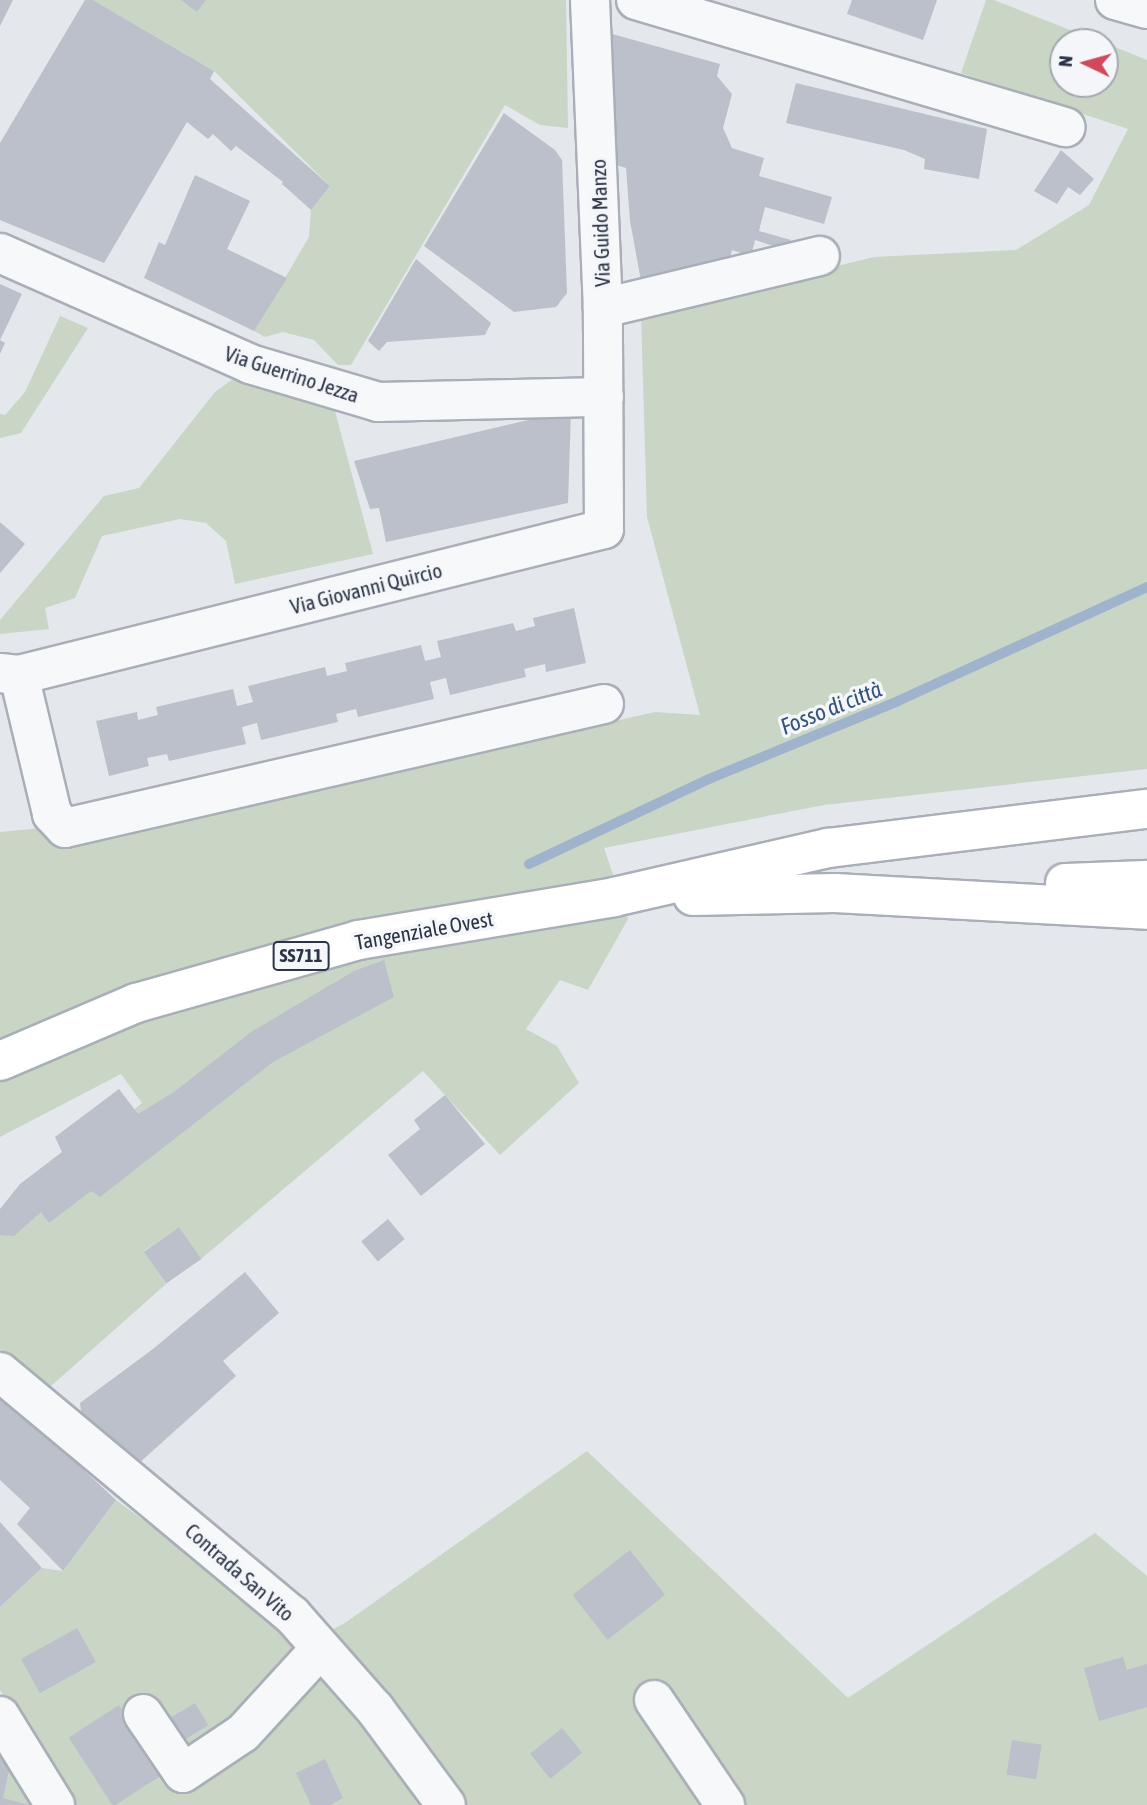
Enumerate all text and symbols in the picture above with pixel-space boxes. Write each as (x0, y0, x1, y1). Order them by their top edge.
north arrow (1049, 28, 1119, 98)
text: N (1054, 55, 1077, 68)
street label: Via Guido Manzo (585, 159, 615, 287)
street label: Via Guerrino Jezza (222, 340, 362, 408)
street label: Via Giovanni Quircio (287, 557, 445, 619)
water label: Fosso di città (776, 675, 886, 741)
street label: Tangenziale Ovest (353, 905, 495, 955)
road number: SS711 (271, 940, 331, 972)
street label: Contrada San Vito (180, 1518, 300, 1626)

